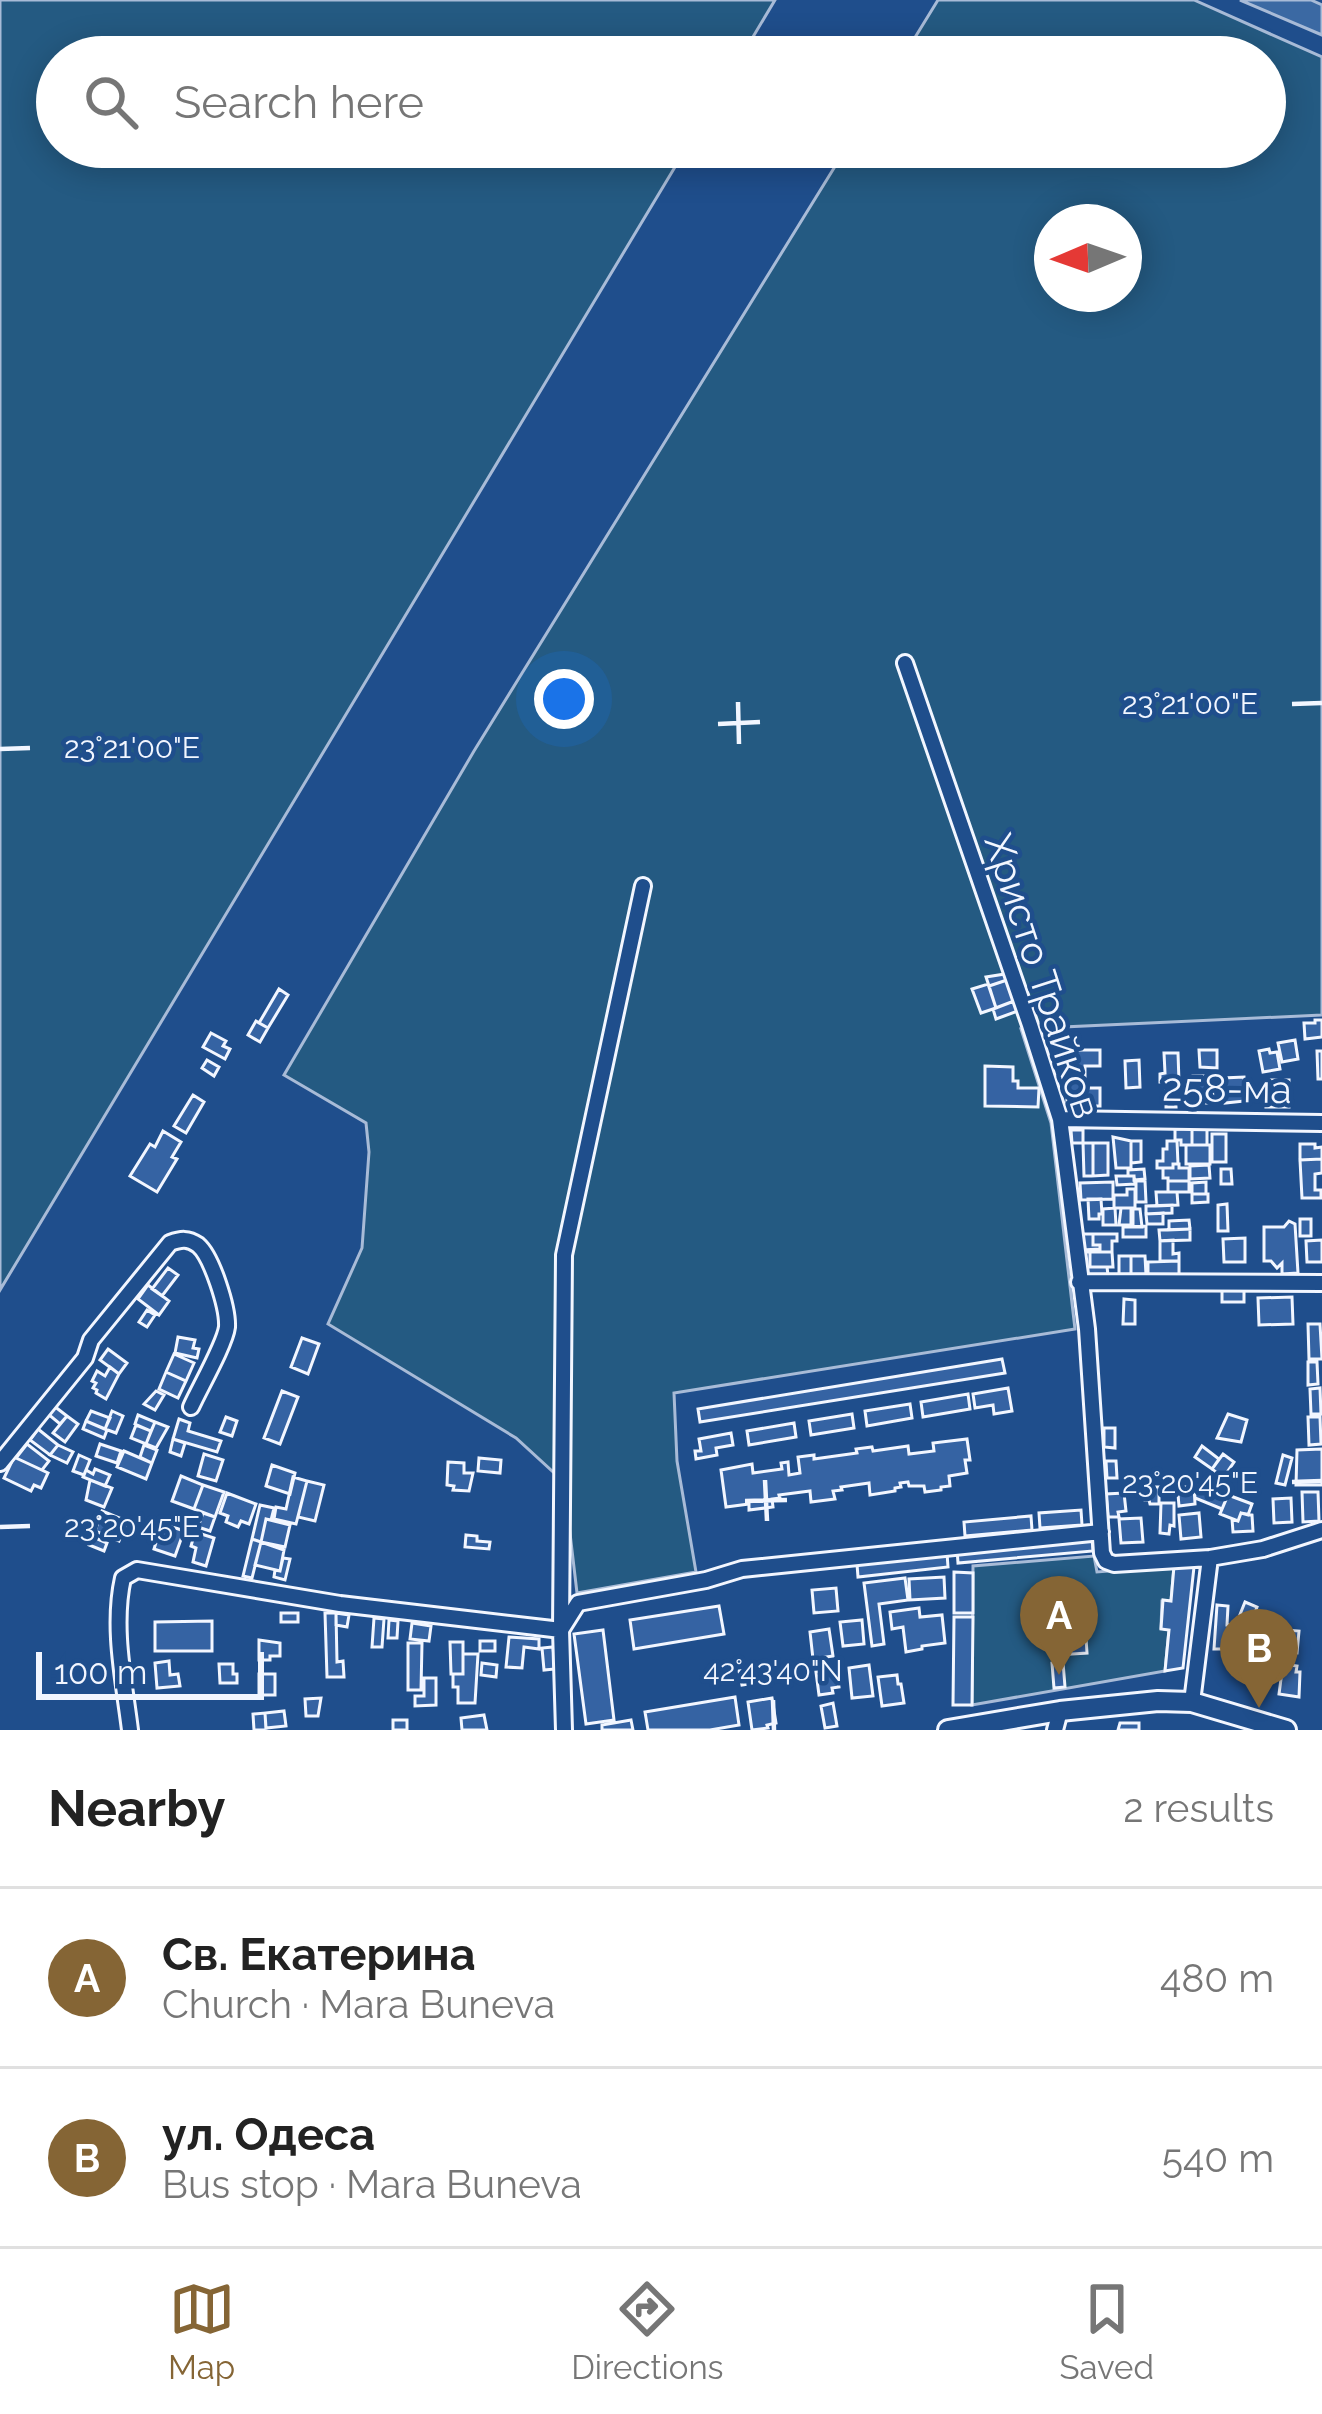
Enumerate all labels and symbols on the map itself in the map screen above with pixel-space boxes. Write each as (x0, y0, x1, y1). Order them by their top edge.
north arrow (1034, 204, 1142, 312)
your location (534, 669, 594, 729)
text: 23°21'00"E (1122, 686, 1258, 721)
text: 23°21'00"E (64, 730, 200, 765)
street label: Христо Трайков (975, 828, 1111, 1124)
street label: 258-ма (1162, 1064, 1292, 1112)
text: 23°20'45"E (1122, 1465, 1258, 1500)
text: 23°20'45"E (64, 1509, 200, 1544)
pin: A (1020, 1576, 1098, 1675)
pin: B (1220, 1609, 1298, 1708)
scale bar (36, 1646, 264, 1699)
text: 42°43'40"N (703, 1653, 843, 1688)

